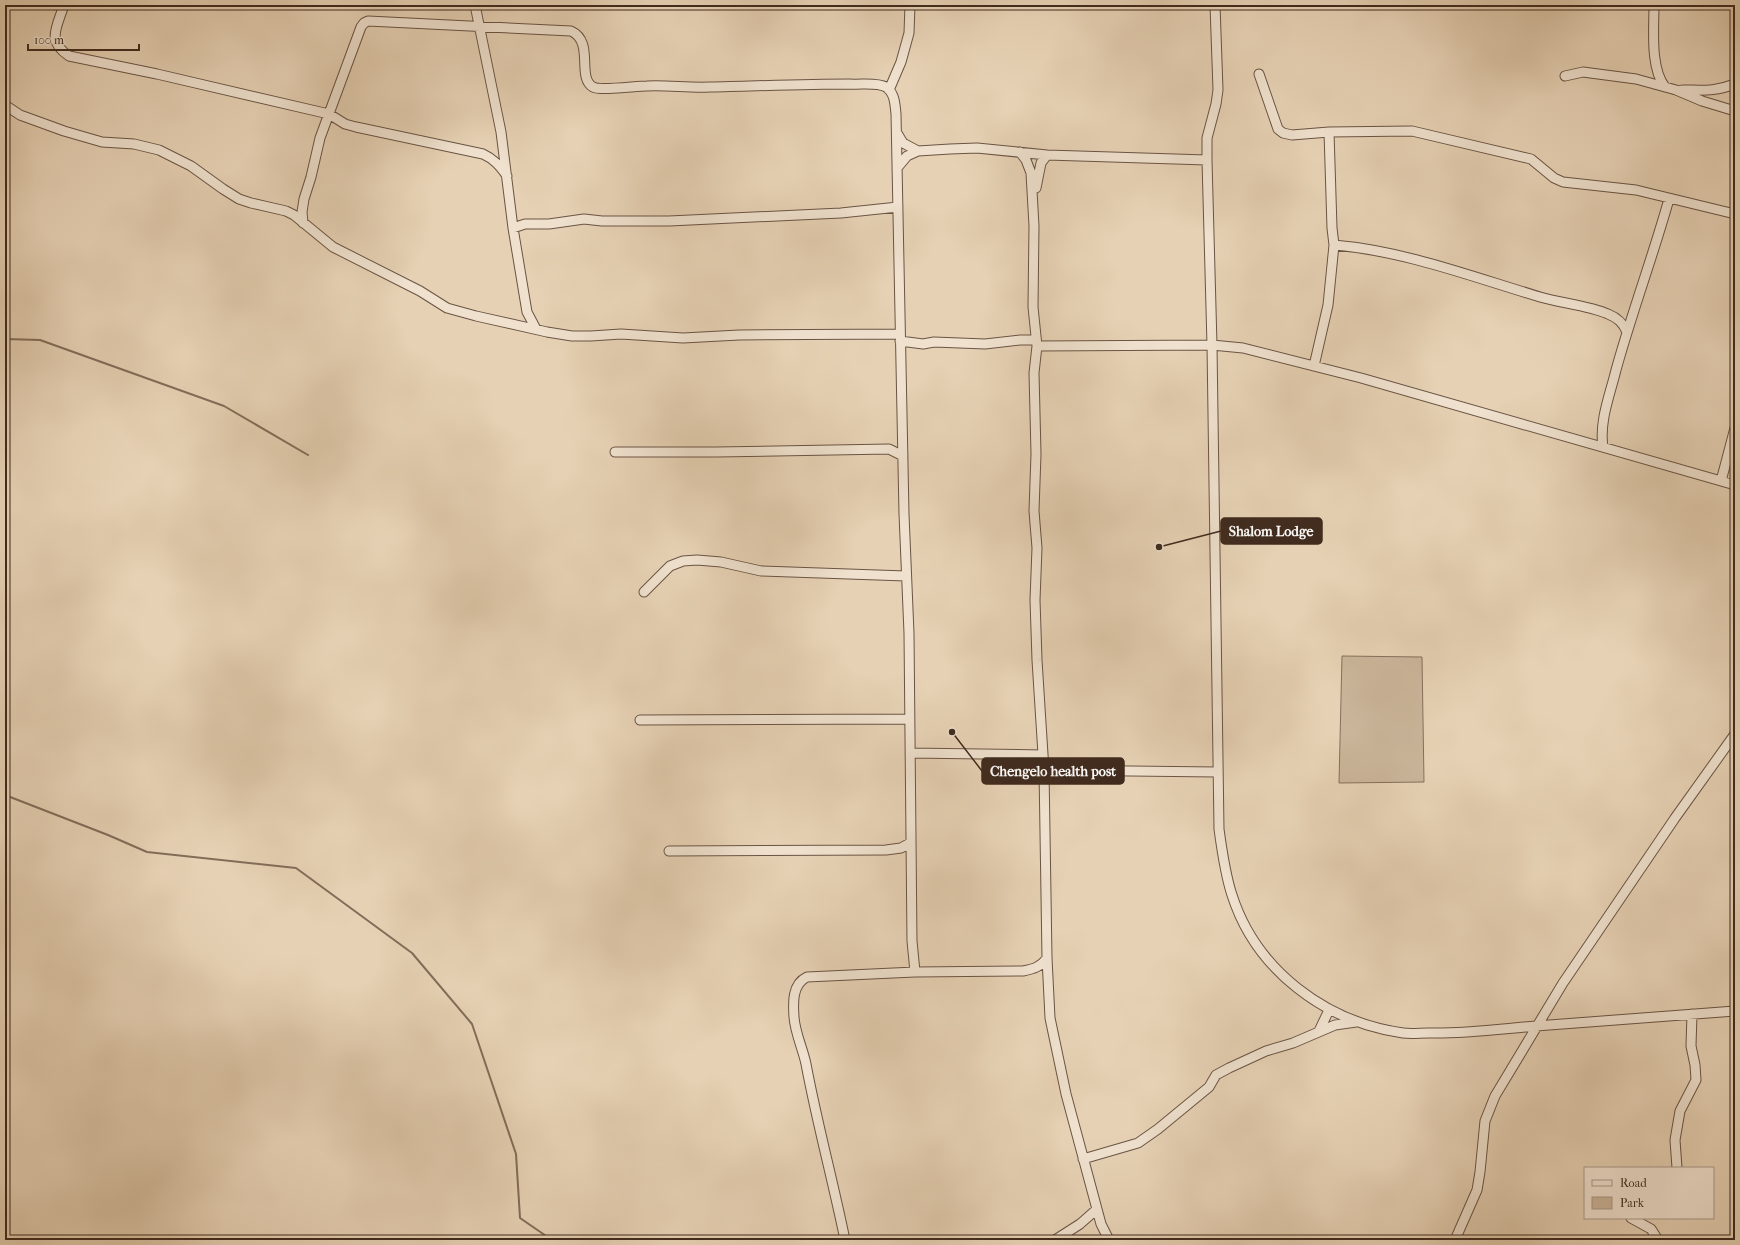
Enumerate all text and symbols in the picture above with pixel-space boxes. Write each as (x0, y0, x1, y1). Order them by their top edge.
scale bar (28, 26, 139, 52)
text: 100 m (34, 33, 64, 47)
callout: Shalom Lodge (1221, 518, 1322, 544)
text: Shalom Lodge (1229, 523, 1313, 540)
callout: Chengelo health post (982, 758, 1124, 784)
text: Chengelo health post (990, 763, 1117, 780)
legend (1584, 1167, 1714, 1219)
text: Road (1620, 1176, 1647, 1190)
text: Park (1620, 1196, 1645, 1210)

